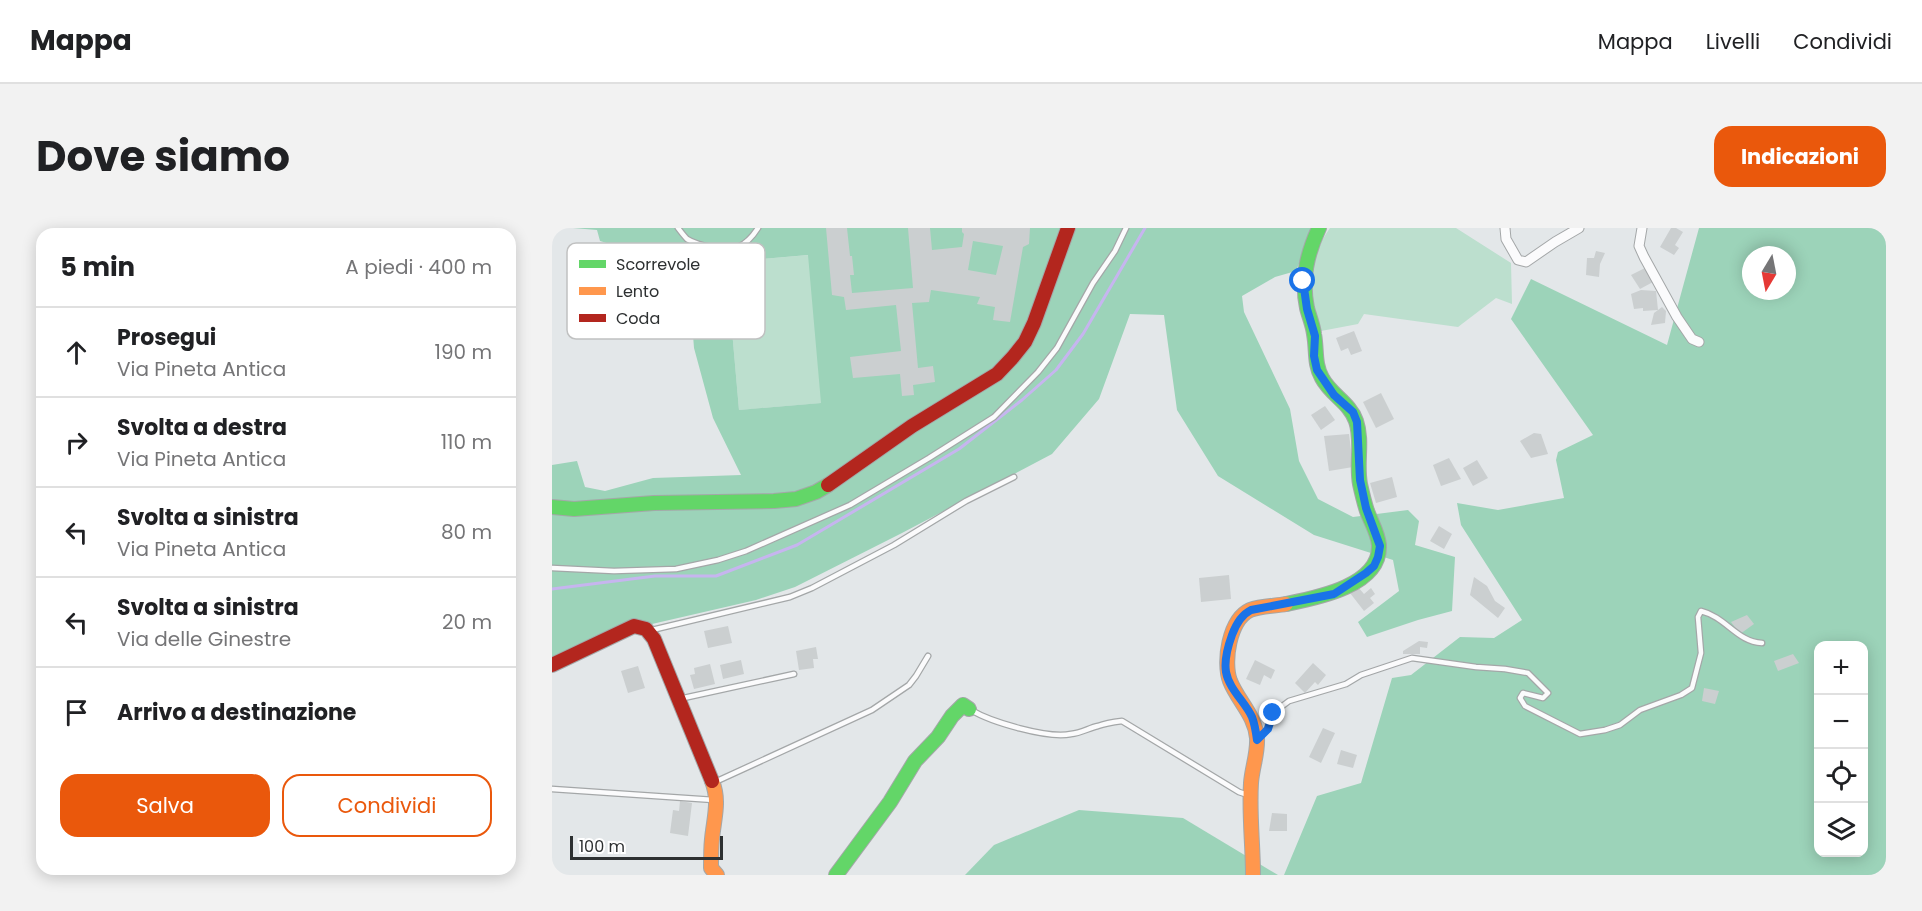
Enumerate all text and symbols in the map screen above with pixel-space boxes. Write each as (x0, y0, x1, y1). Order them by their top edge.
text: Mappa (30, 21, 132, 60)
text: Mappa (1598, 27, 1673, 56)
text: Livelli (1706, 27, 1760, 56)
text: Condividi (1793, 27, 1892, 56)
button: Indicazioni (1714, 126, 1886, 187)
text: Dove siamo (36, 127, 290, 186)
legend (567, 243, 765, 339)
north arrow (1742, 246, 1796, 300)
text: 5 min (60, 249, 135, 285)
text: A piedi · 400 m (345, 253, 492, 281)
text: Scorrevole (616, 253, 700, 276)
route start (1289, 267, 1315, 293)
text: Lento (616, 280, 659, 303)
text: Coda (616, 307, 660, 330)
text: Prosegui (117, 322, 216, 353)
icon: ahead (60, 336, 93, 369)
text: 190 m (435, 338, 492, 366)
text: Via Pineta Antica (117, 355, 286, 383)
text: Svolta a destra (117, 412, 287, 443)
icon: right (60, 426, 93, 459)
text: 110 m (441, 428, 492, 456)
text: Via Pineta Antica (117, 445, 286, 473)
text: Svolta a sinistra (117, 502, 299, 533)
icon: left (60, 516, 93, 549)
text: 80 m (441, 518, 492, 546)
text: Via Pineta Antica (117, 535, 286, 563)
text: Svolta a sinistra (117, 592, 299, 623)
icon: left (60, 606, 93, 639)
text: 20 m (442, 608, 492, 636)
text: Via delle Ginestre (117, 625, 291, 653)
map controls (1814, 641, 1868, 857)
button: + (1814, 641, 1868, 695)
button: − (1814, 695, 1868, 749)
icon: arrive (60, 696, 93, 729)
text: Arrivo a destinazione (117, 697, 356, 728)
route end (1259, 699, 1285, 725)
button: locate (1814, 749, 1868, 803)
button: Salva (60, 774, 270, 837)
button: Condividi (282, 774, 492, 837)
button: layers (1814, 803, 1868, 857)
scale bar (570, 833, 723, 860)
text: 100 m (579, 835, 625, 858)

